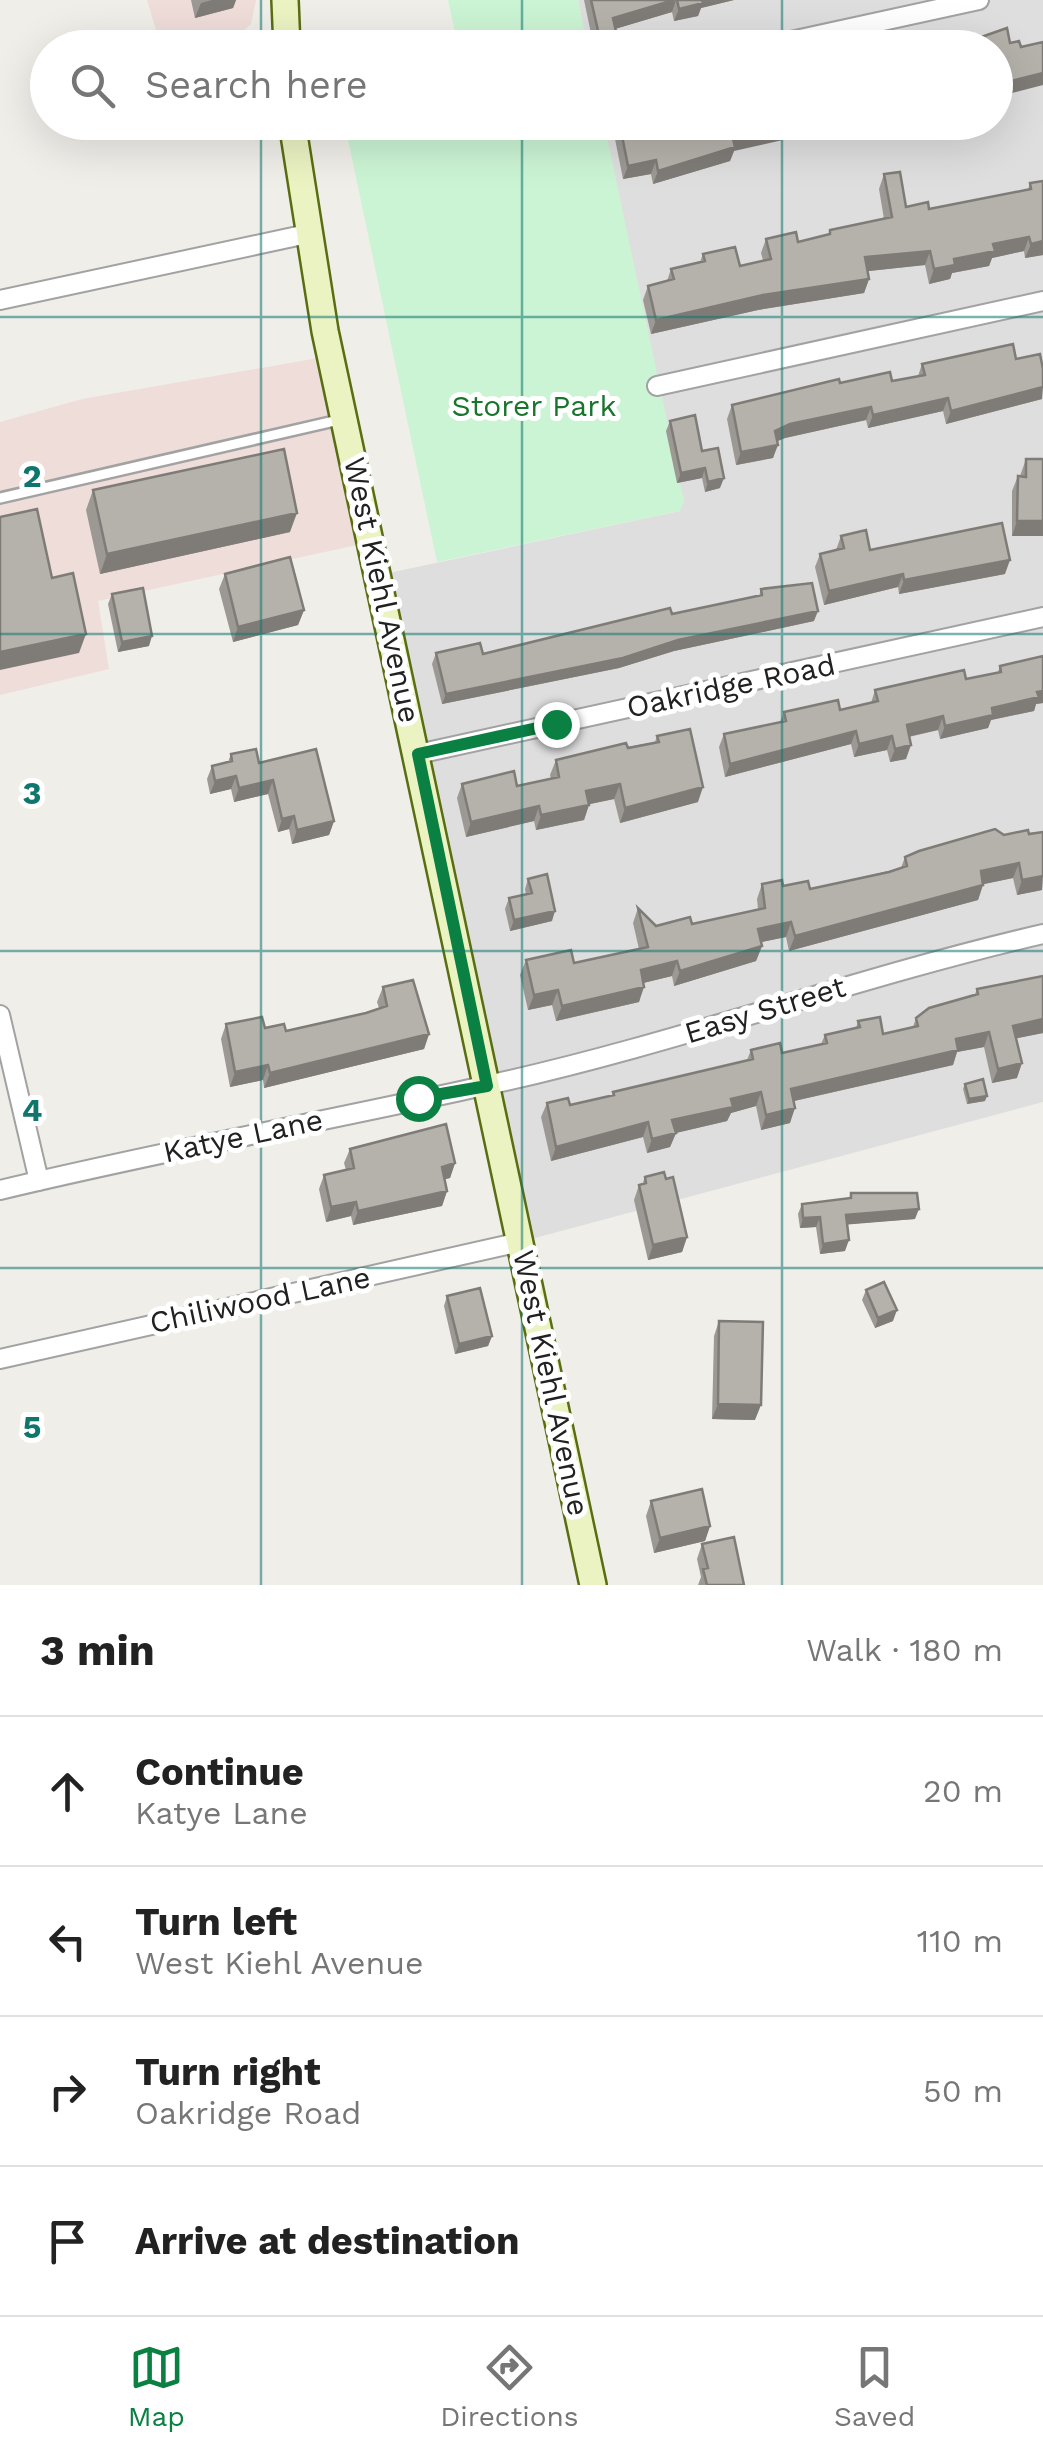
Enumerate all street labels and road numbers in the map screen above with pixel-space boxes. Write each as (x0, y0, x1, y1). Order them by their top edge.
street label: West Kiehl Avenue (337, 454, 428, 726)
street label: Oakridge Road (623, 646, 838, 725)
street label: Easy Street (680, 968, 850, 1051)
street label: Katye Lane (160, 1102, 326, 1169)
street label: West Kiehl Avenue (506, 1247, 597, 1519)
street label: Chiliwood Lane (146, 1259, 373, 1340)

